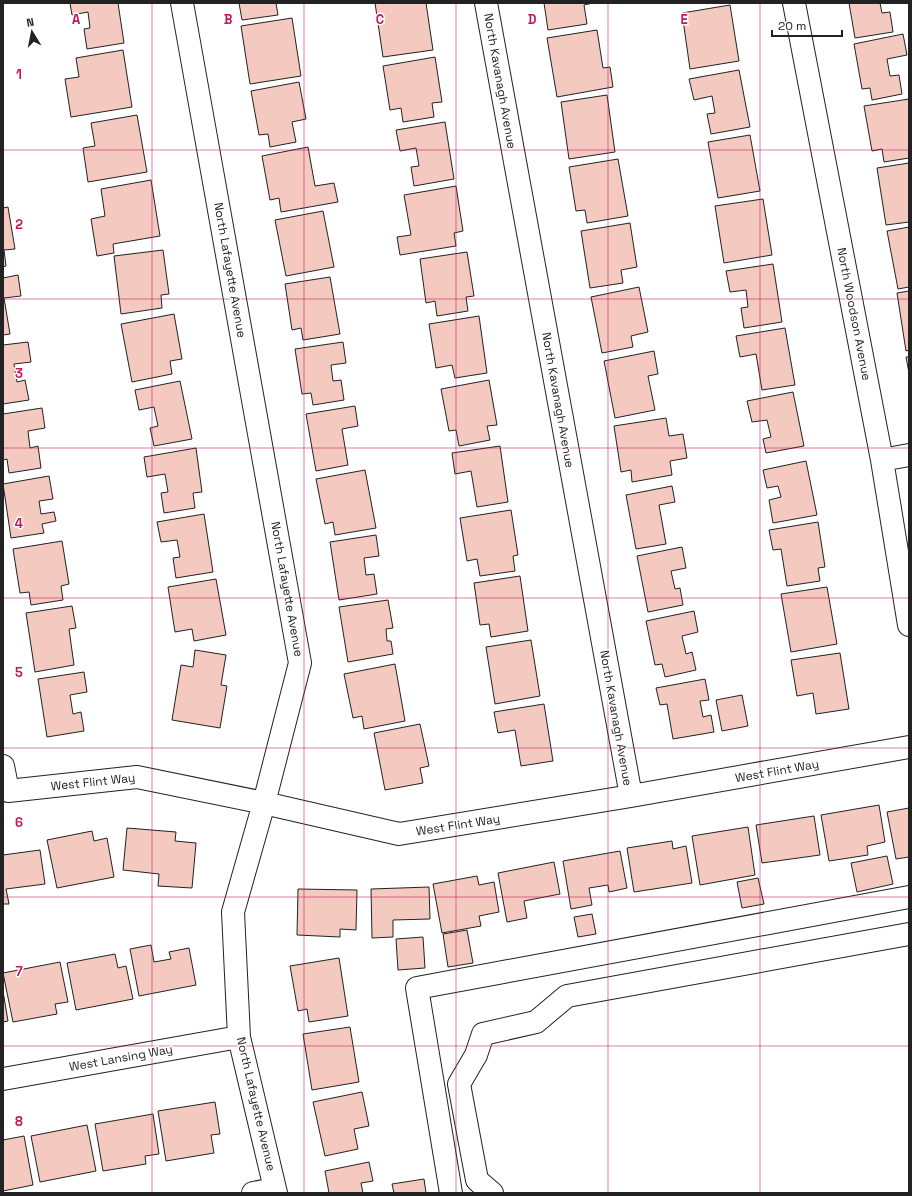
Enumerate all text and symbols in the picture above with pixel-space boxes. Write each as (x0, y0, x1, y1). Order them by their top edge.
text: A (72, 11, 81, 28)
text: B (224, 11, 233, 28)
text: C (376, 11, 384, 28)
text: D (528, 11, 537, 28)
text: E (680, 11, 688, 28)
north arrow (12, 12, 52, 52)
street label: North Kavanagh Avenue (480, 12, 520, 150)
scale bar (772, 12, 842, 38)
text: N (25, 15, 35, 30)
text: 20 m (778, 18, 806, 34)
text: 1 (16, 66, 22, 83)
street label: North Lafayette Avenue (210, 201, 250, 339)
text: 2 (15, 216, 23, 233)
street label: North Woodson Avenue (833, 246, 875, 382)
street label: North Kavanagh Avenue (538, 331, 578, 469)
text: 3 (15, 365, 23, 382)
text: 4 (15, 515, 23, 532)
street label: North Lafayette Avenue (267, 520, 307, 658)
street label: North Kavanagh Avenue (596, 649, 636, 787)
text: 5 (15, 664, 23, 681)
street label: West Flint Way (734, 756, 820, 786)
street label: West Flint Way (50, 770, 136, 794)
street label: West Flint Way (415, 810, 501, 840)
text: 6 (15, 814, 23, 831)
text: 7 (15, 963, 23, 980)
street label: North Lafayette Avenue (233, 1035, 279, 1173)
street label: West Lansing Way (68, 1041, 174, 1075)
text: 8 (15, 1113, 23, 1130)

